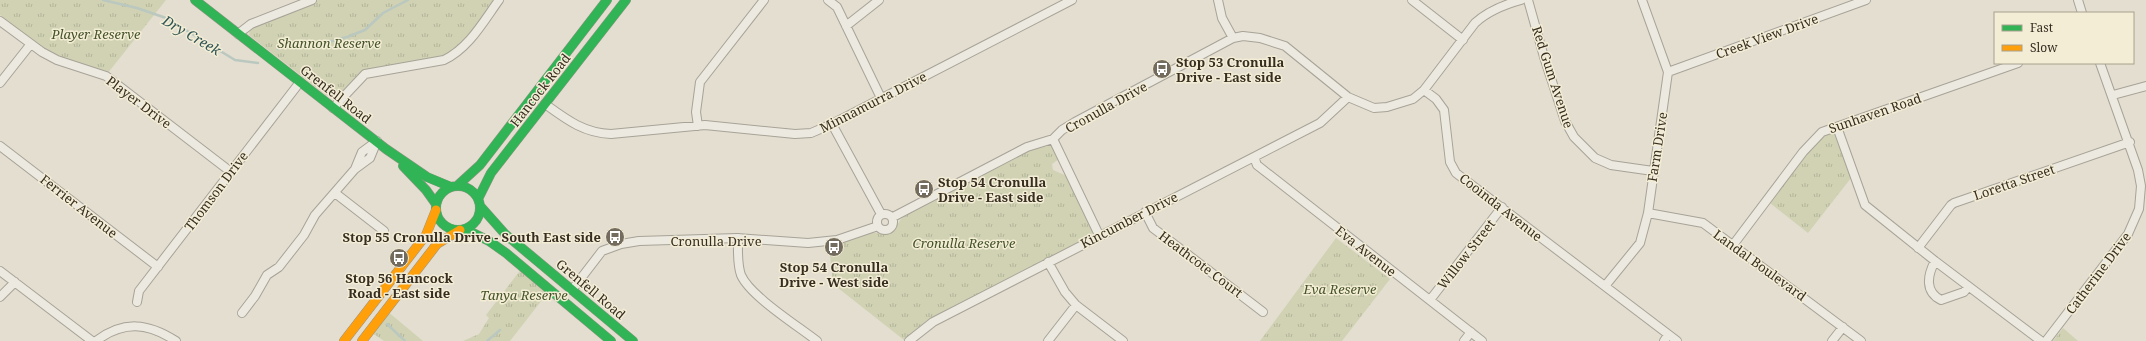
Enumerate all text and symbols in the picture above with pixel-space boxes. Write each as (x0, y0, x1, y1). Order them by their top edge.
street label: Creek View Drive (1713, 9, 1821, 63)
water label: Dry Creek (158, 10, 226, 60)
legend (1994, 12, 2134, 64)
text: Fast (2030, 19, 2053, 36)
street label: Red Gum Avenue (1528, 24, 1578, 130)
park label: Player Reserve (51, 25, 141, 43)
park label: Shannon Reserve (277, 34, 381, 52)
text: Slow (2030, 39, 2058, 56)
street label: Hancock Road (506, 50, 574, 130)
place label: Stop 53 Cronulla Drive - East side (1176, 53, 1285, 86)
bus stop icon: Stop 53 Cronulla Drive - East side (1151, 58, 1173, 80)
street label: Grenfell Road (297, 61, 375, 127)
street label: Minnamurra Drive (816, 67, 930, 137)
street label: Player Drive (103, 72, 175, 132)
street label: Cronulla Drive (1062, 77, 1150, 137)
street label: Sunhaven Road (1826, 89, 1924, 137)
street label: Farm Drive (1643, 111, 1671, 183)
street label: Thomson Drive (180, 147, 252, 234)
street label: Loretta Street (1971, 160, 2057, 204)
street label: Cooinda Avenue (1456, 169, 1546, 245)
street label: Ferrier Avenue (37, 170, 121, 242)
place label: Stop 54 Cronulla Drive - East side (938, 173, 1047, 206)
bus stop icon: Stop 54 Cronulla Drive - East side (913, 178, 935, 200)
street label: Kincumber Drive (1077, 188, 1181, 252)
street label: Willow Street (1433, 215, 1499, 293)
street label: Eva Avenue (1332, 221, 1400, 281)
street label: Landal Boulevard (1710, 225, 1810, 305)
bus stop icon: Stop 55 Cronulla Drive - South East side (604, 226, 626, 248)
street label: Heathcote Court (1155, 227, 1247, 302)
place label: Stop 55 Cronulla Drive - South East side (342, 228, 601, 246)
street label: Catherine Drive (2061, 228, 2135, 318)
street label: Cronulla Drive (670, 232, 762, 250)
park label: Cronulla Reserve (913, 234, 1016, 252)
bus stop icon: Stop 54 Cronulla Drive - West side (823, 236, 845, 258)
bus stop icon: Stop 56 Hancock Road - East side (388, 247, 410, 269)
street label: Grenfell Road (553, 255, 629, 323)
place label: Stop 54 Cronulla Drive - West side (779, 258, 889, 291)
place label: Stop 56 Hancock Road - East side (345, 269, 454, 302)
park label: Eva Reserve (1303, 280, 1377, 298)
park label: Tanya Reserve (480, 286, 568, 304)

